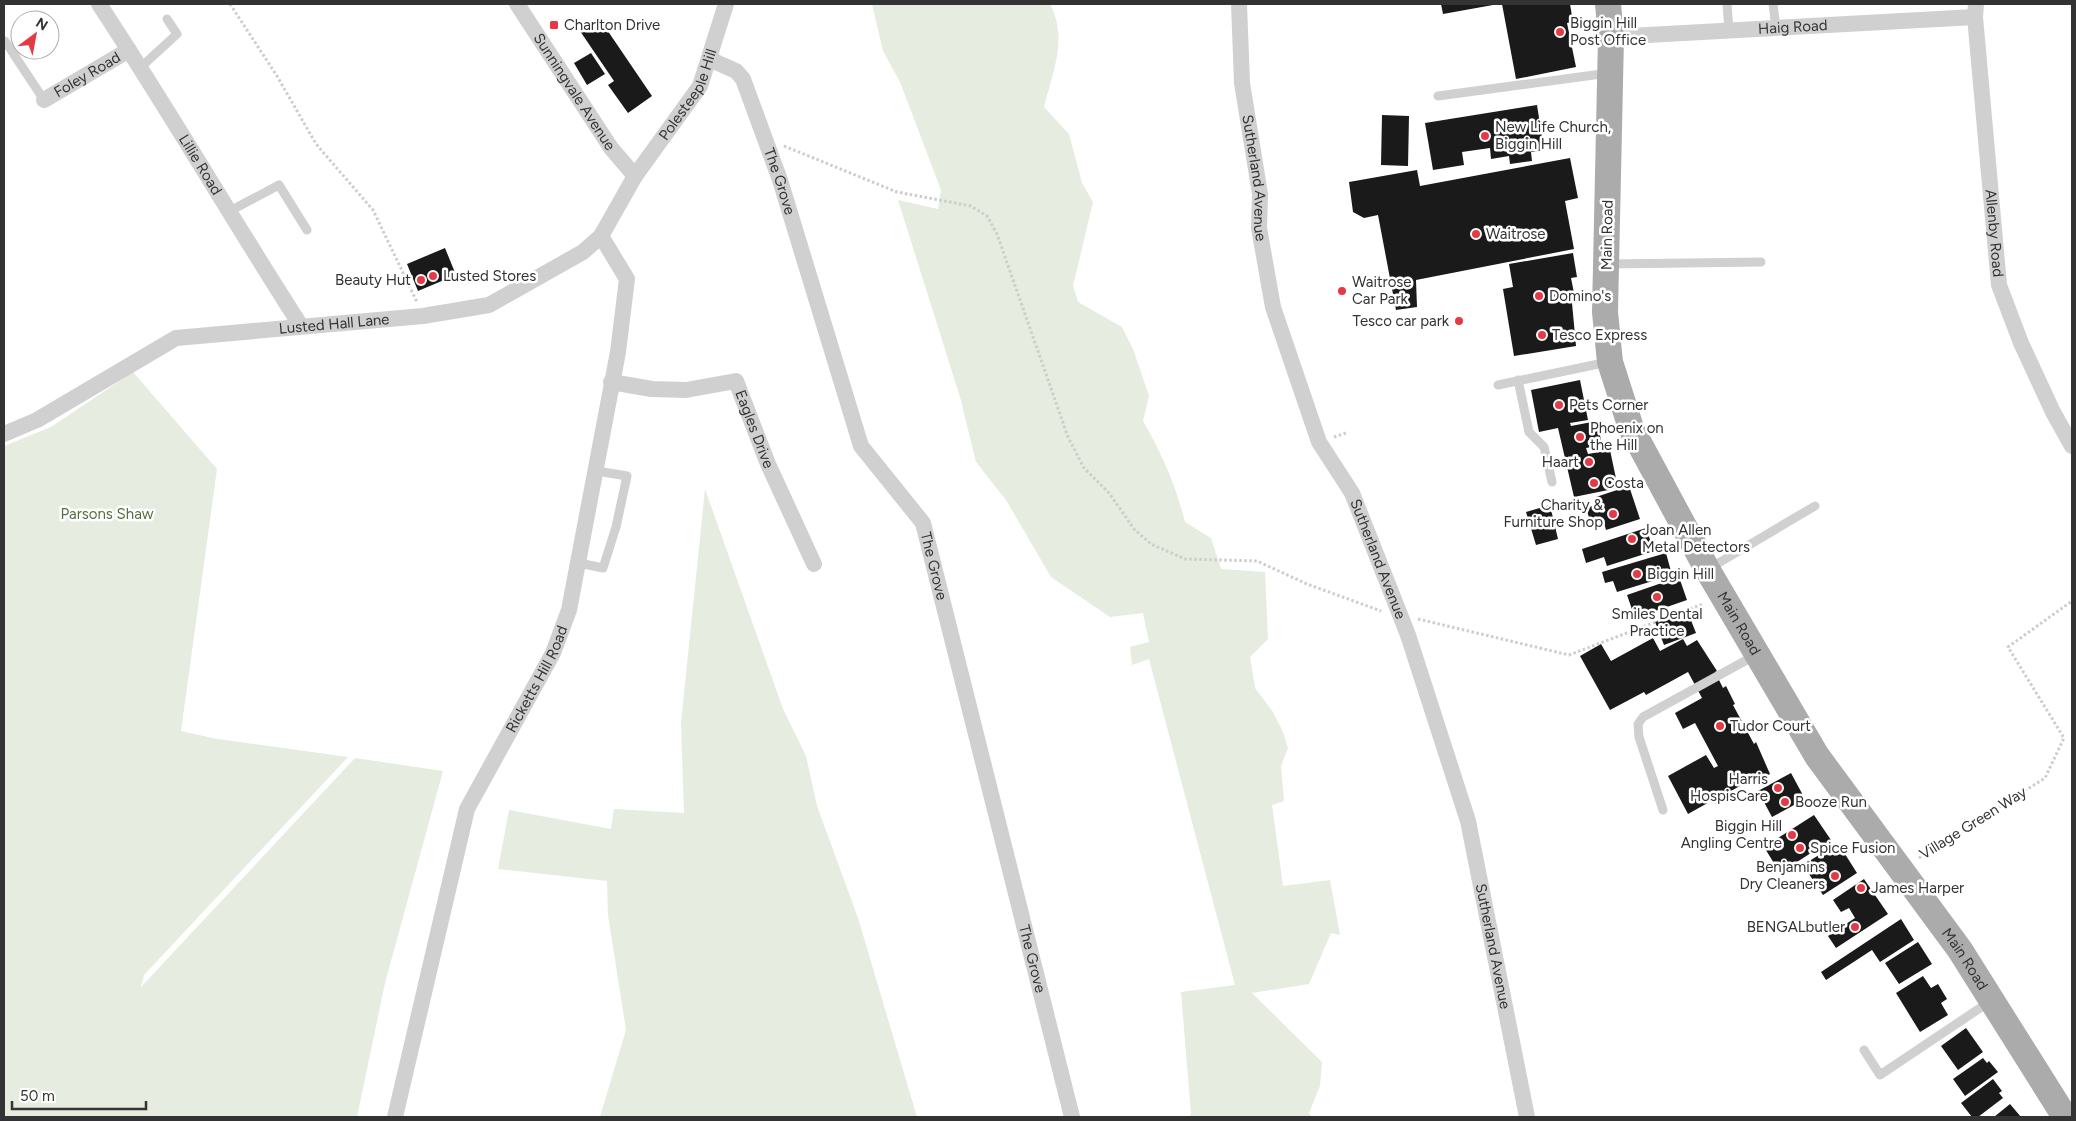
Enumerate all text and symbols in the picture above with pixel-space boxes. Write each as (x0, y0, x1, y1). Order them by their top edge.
north arrow (10, 10, 60, 60)
text: N (33, 14, 51, 34)
place label: Biggin Hill Post Office (1570, 14, 1646, 49)
place label: Charlton Drive (564, 16, 660, 34)
street label: Haig Road (1758, 16, 1828, 38)
marker: Charlton Drive (548, 19, 560, 31)
marker: Biggin Hill Post Office (1554, 26, 1566, 38)
street label: Sunningvale Avenue (530, 30, 619, 154)
street label: Polesteeple Hill (655, 47, 720, 144)
street label: Foley Road (51, 48, 124, 101)
street label: Sutherland Avenue (1238, 113, 1270, 243)
place label: New Life Church, Biggin Hill (1495, 118, 1611, 153)
marker: New Life Church, Biggin Hill (1479, 130, 1491, 142)
street label: Lillie Road (175, 131, 226, 198)
street label: The Grove (760, 145, 799, 217)
street label: Allenby Road (1981, 188, 2007, 278)
street label: Main Road (1597, 200, 1617, 270)
place label: Waitrose (1486, 225, 1546, 243)
marker: Waitrose (1470, 228, 1482, 240)
place label: Lusted Stores (443, 267, 536, 285)
marker: Lusted Stores (427, 270, 439, 282)
place label: Beauty Hut (335, 271, 411, 289)
place label: Waitrose Car Park (1352, 273, 1412, 308)
marker: Beauty Hut (415, 274, 427, 286)
marker: Waitrose Car Park (1336, 285, 1348, 297)
place label: Domino's (1549, 287, 1611, 305)
marker: Domino's (1533, 290, 1545, 302)
street label: Lusted Hall Lane (278, 310, 390, 338)
place label: Tesco car park (1353, 312, 1450, 330)
marker: Tesco car park (1453, 315, 1465, 327)
place label: Tesco Express (1552, 326, 1647, 344)
marker: Tesco Express (1536, 329, 1548, 341)
street label: Eagles Drive (731, 387, 778, 471)
place label: Pets Corner (1569, 396, 1648, 414)
marker: Pets Corner (1553, 399, 1565, 411)
place label: Phoenix on the Hill (1590, 419, 1664, 454)
marker: Phoenix on the Hill (1574, 431, 1586, 443)
place label: Haart (1542, 453, 1579, 471)
marker: Haart (1583, 456, 1595, 468)
place label: Costa (1604, 474, 1644, 492)
marker: Costa (1588, 477, 1600, 489)
street label: Sutherland Avenue (1346, 496, 1410, 622)
place label: Charity & Furniture Shop (1504, 496, 1603, 531)
park label: Parsons Shaw (61, 505, 154, 523)
marker: Charity & Furniture Shop (1607, 508, 1619, 520)
place label: Joan Allen Metal Detectors (1642, 521, 1750, 556)
street label: The Grove (917, 530, 951, 602)
marker: Joan Allen Metal Detectors (1626, 533, 1638, 545)
place label: Biggin Hill (1647, 565, 1714, 583)
marker: Biggin Hill (1631, 568, 1643, 580)
street label: Main Road (1713, 588, 1765, 658)
marker: Smiles Dental Practice (1651, 591, 1663, 603)
place label: Smiles Dental Practice (1611, 605, 1703, 640)
street label: Ricketts Hill Road (502, 623, 571, 736)
place label: Tudor Court (1730, 717, 1811, 735)
marker: Tudor Court (1714, 720, 1726, 732)
place label: Harris HospisCare (1690, 770, 1768, 805)
marker: Harris HospisCare (1772, 782, 1784, 794)
street label: Village Green Way (1916, 783, 2030, 863)
place label: Booze Run (1795, 793, 1867, 811)
marker: Booze Run (1779, 796, 1791, 808)
place label: Biggin Hill Angling Centre (1681, 817, 1782, 852)
marker: Biggin Hill Angling Centre (1786, 829, 1798, 841)
place label: Spice Fusion (1810, 839, 1895, 857)
marker: Spice Fusion (1794, 842, 1806, 854)
place label: Benjamins Dry Cleaners (1739, 858, 1825, 893)
marker: Benjamins Dry Cleaners (1829, 870, 1841, 882)
place label: James Harper (1871, 879, 1964, 897)
street label: Sutherland Avenue (1472, 882, 1514, 1011)
marker: James Harper (1855, 882, 1867, 894)
place label: BENGALbutler (1747, 918, 1845, 936)
marker: BENGALbutler (1849, 921, 1861, 933)
street label: The Grove (1015, 923, 1050, 995)
street label: Main Road (1938, 924, 1992, 993)
scale bar (12, 1078, 146, 1110)
text: 50 m (20, 1087, 55, 1105)

